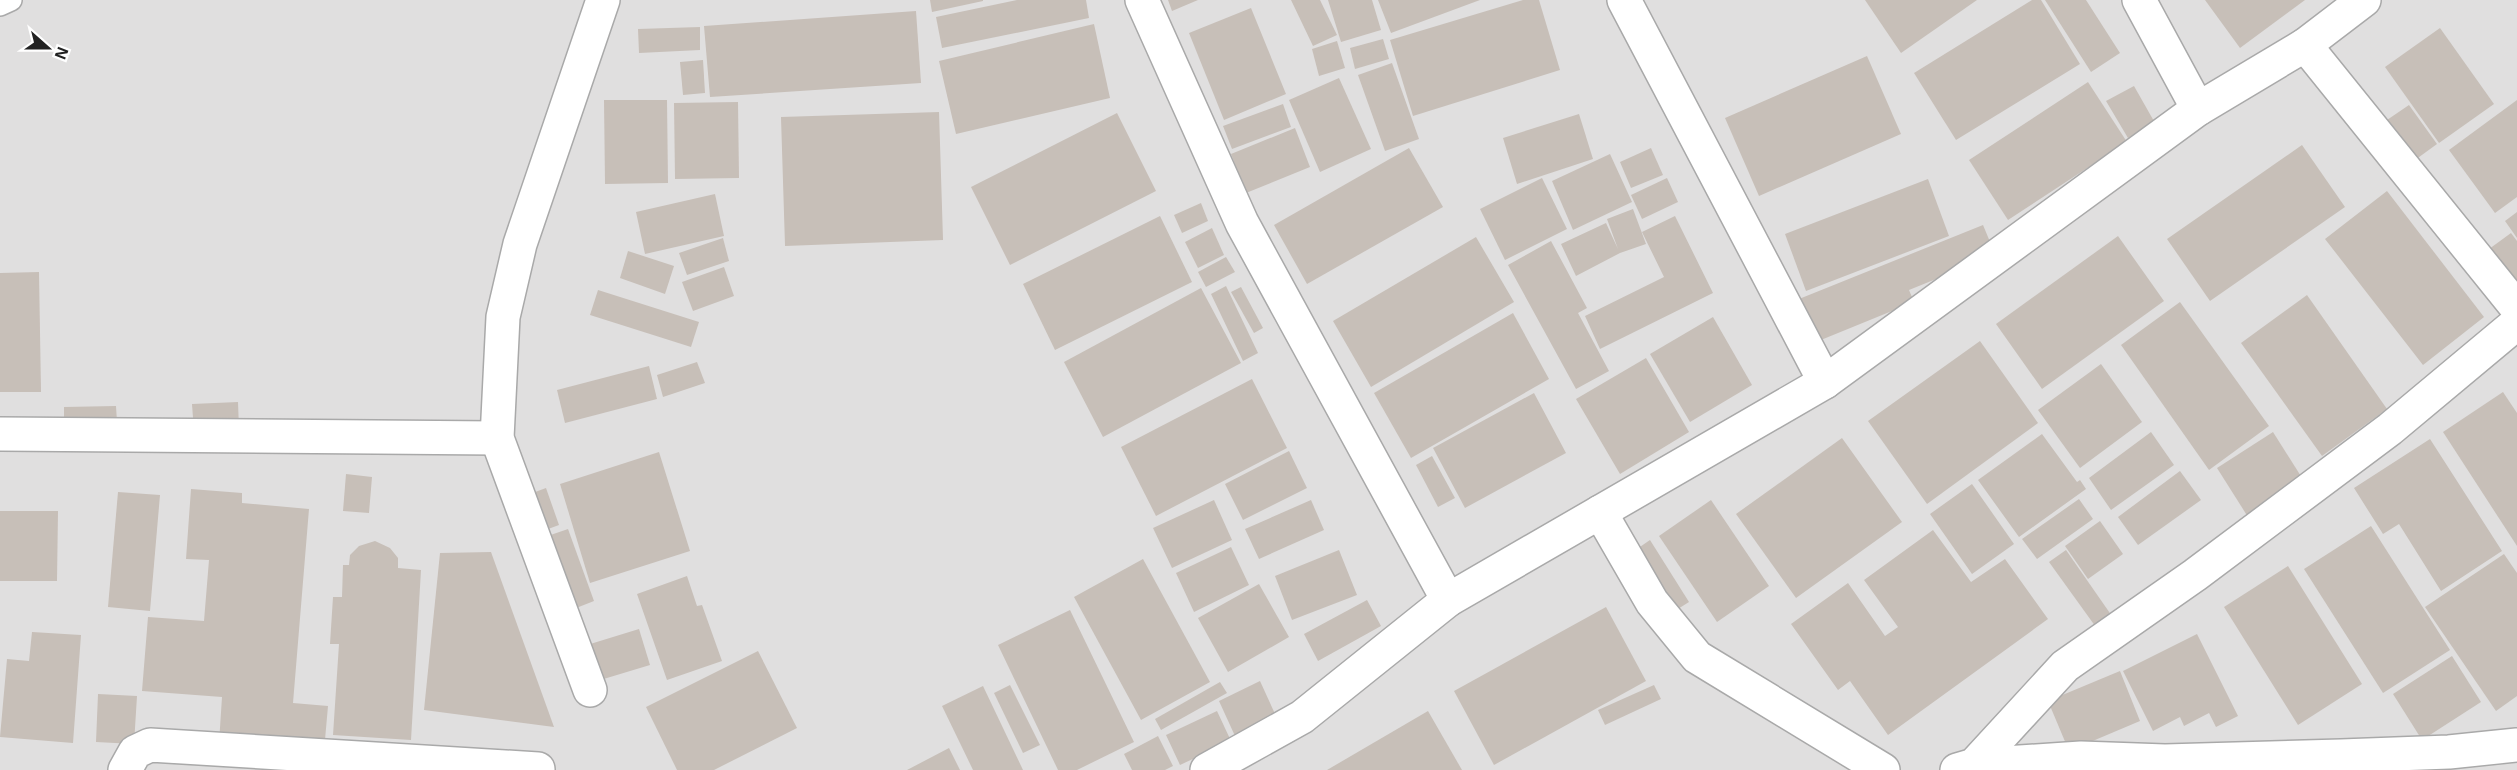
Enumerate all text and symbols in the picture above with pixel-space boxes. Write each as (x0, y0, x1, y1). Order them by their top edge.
north arrow (18, 18, 78, 78)
text: N (52, 45, 72, 62)

